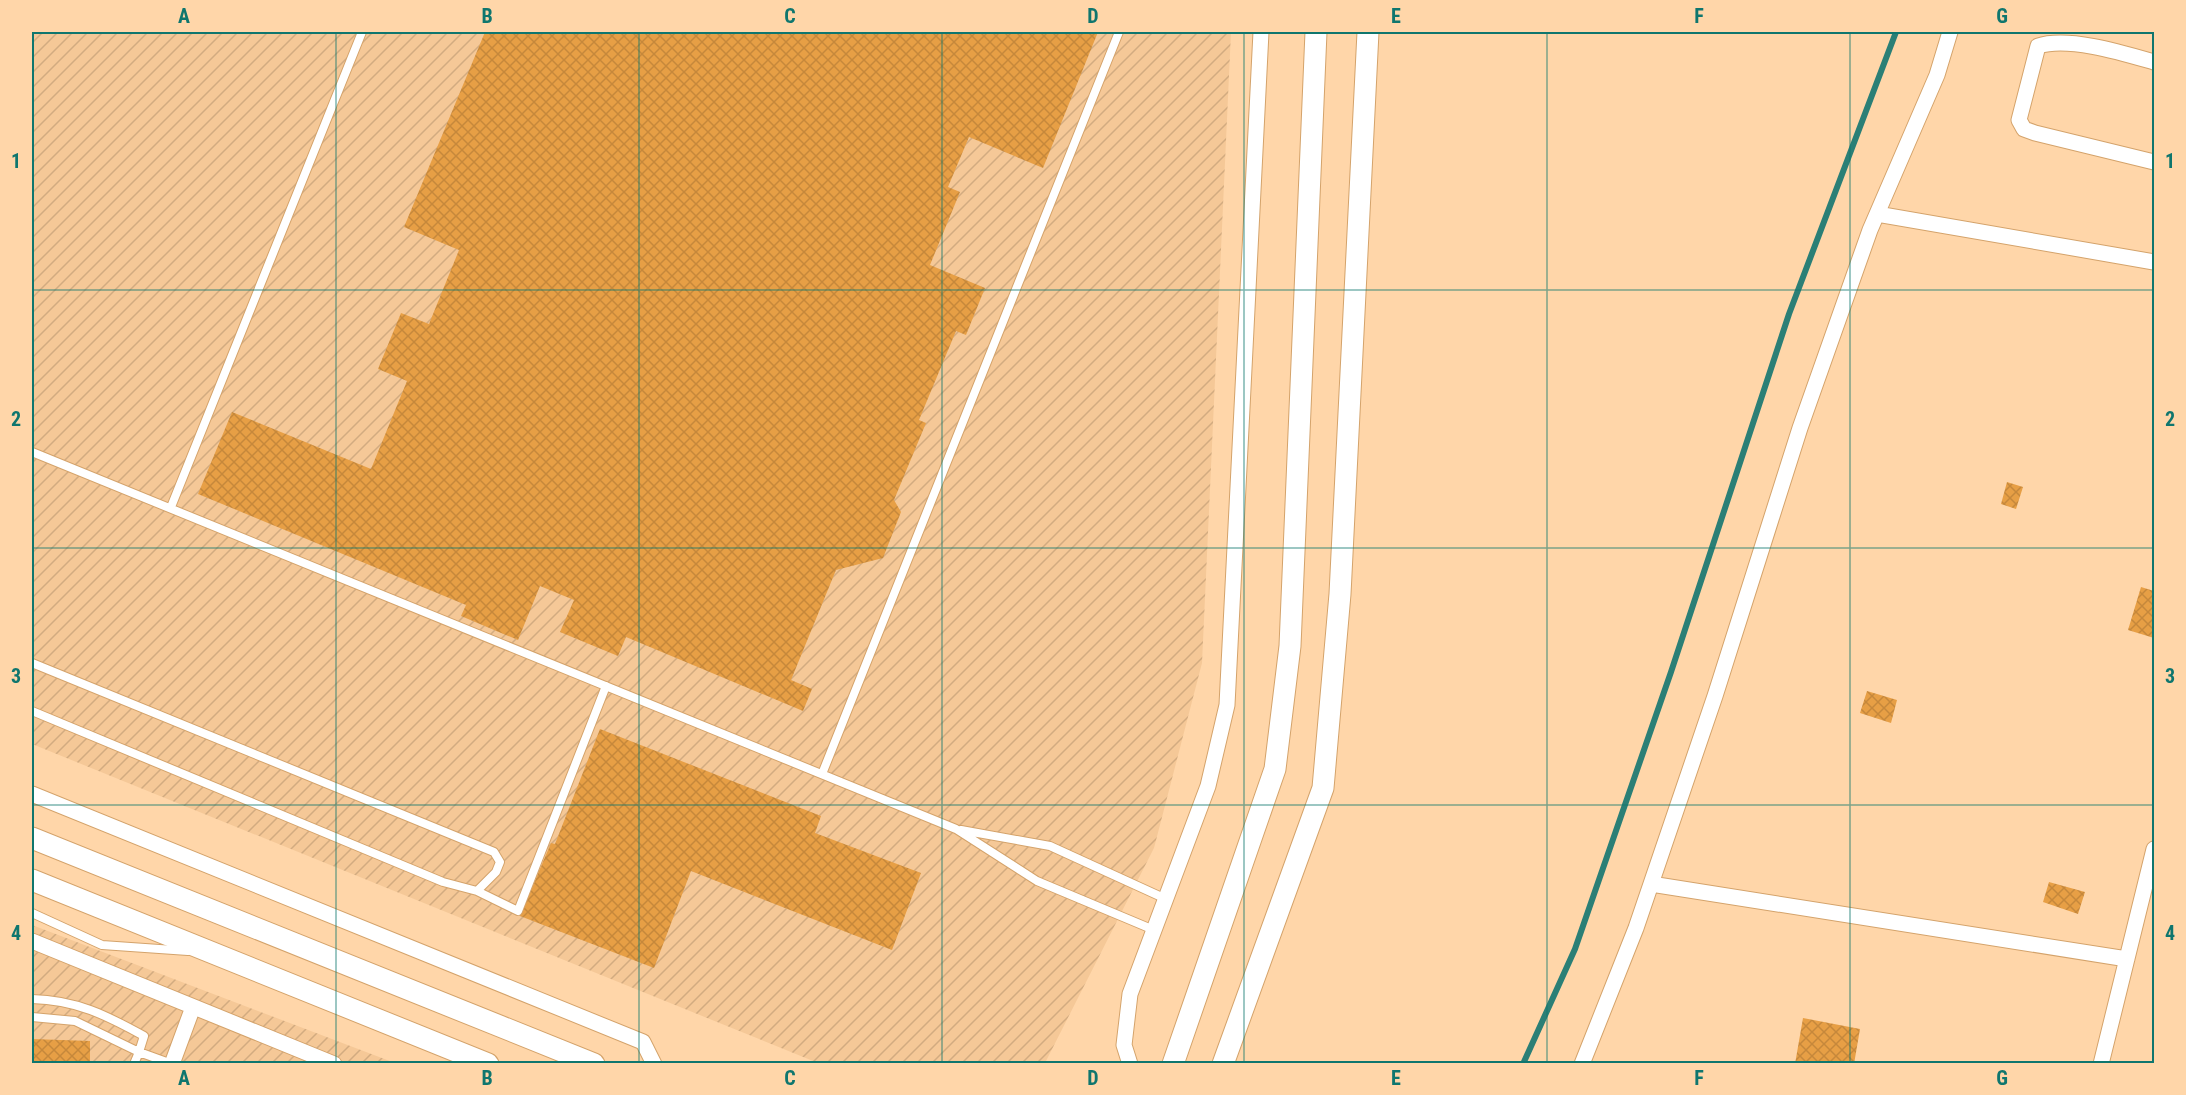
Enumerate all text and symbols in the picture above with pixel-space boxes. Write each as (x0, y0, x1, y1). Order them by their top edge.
text: A (178, 4, 190, 28)
text: B (481, 4, 493, 28)
text: C (784, 4, 796, 28)
text: D (1087, 4, 1099, 28)
text: E (1391, 4, 1401, 28)
text: F (1694, 4, 1704, 28)
text: G (1996, 4, 2008, 28)
text: 1 (11, 149, 21, 173)
text: 1 (2165, 149, 2175, 173)
text: 2 (11, 407, 21, 431)
text: 2 (2165, 407, 2175, 431)
text: 3 (11, 664, 21, 688)
text: 3 (2165, 664, 2175, 688)
text: 4 (11, 921, 21, 945)
text: 4 (2165, 921, 2175, 945)
text: A (178, 1066, 190, 1090)
text: B (481, 1066, 493, 1090)
text: C (784, 1066, 796, 1090)
text: D (1087, 1066, 1099, 1090)
text: E (1391, 1066, 1401, 1090)
text: F (1694, 1066, 1704, 1090)
text: G (1996, 1066, 2008, 1090)

